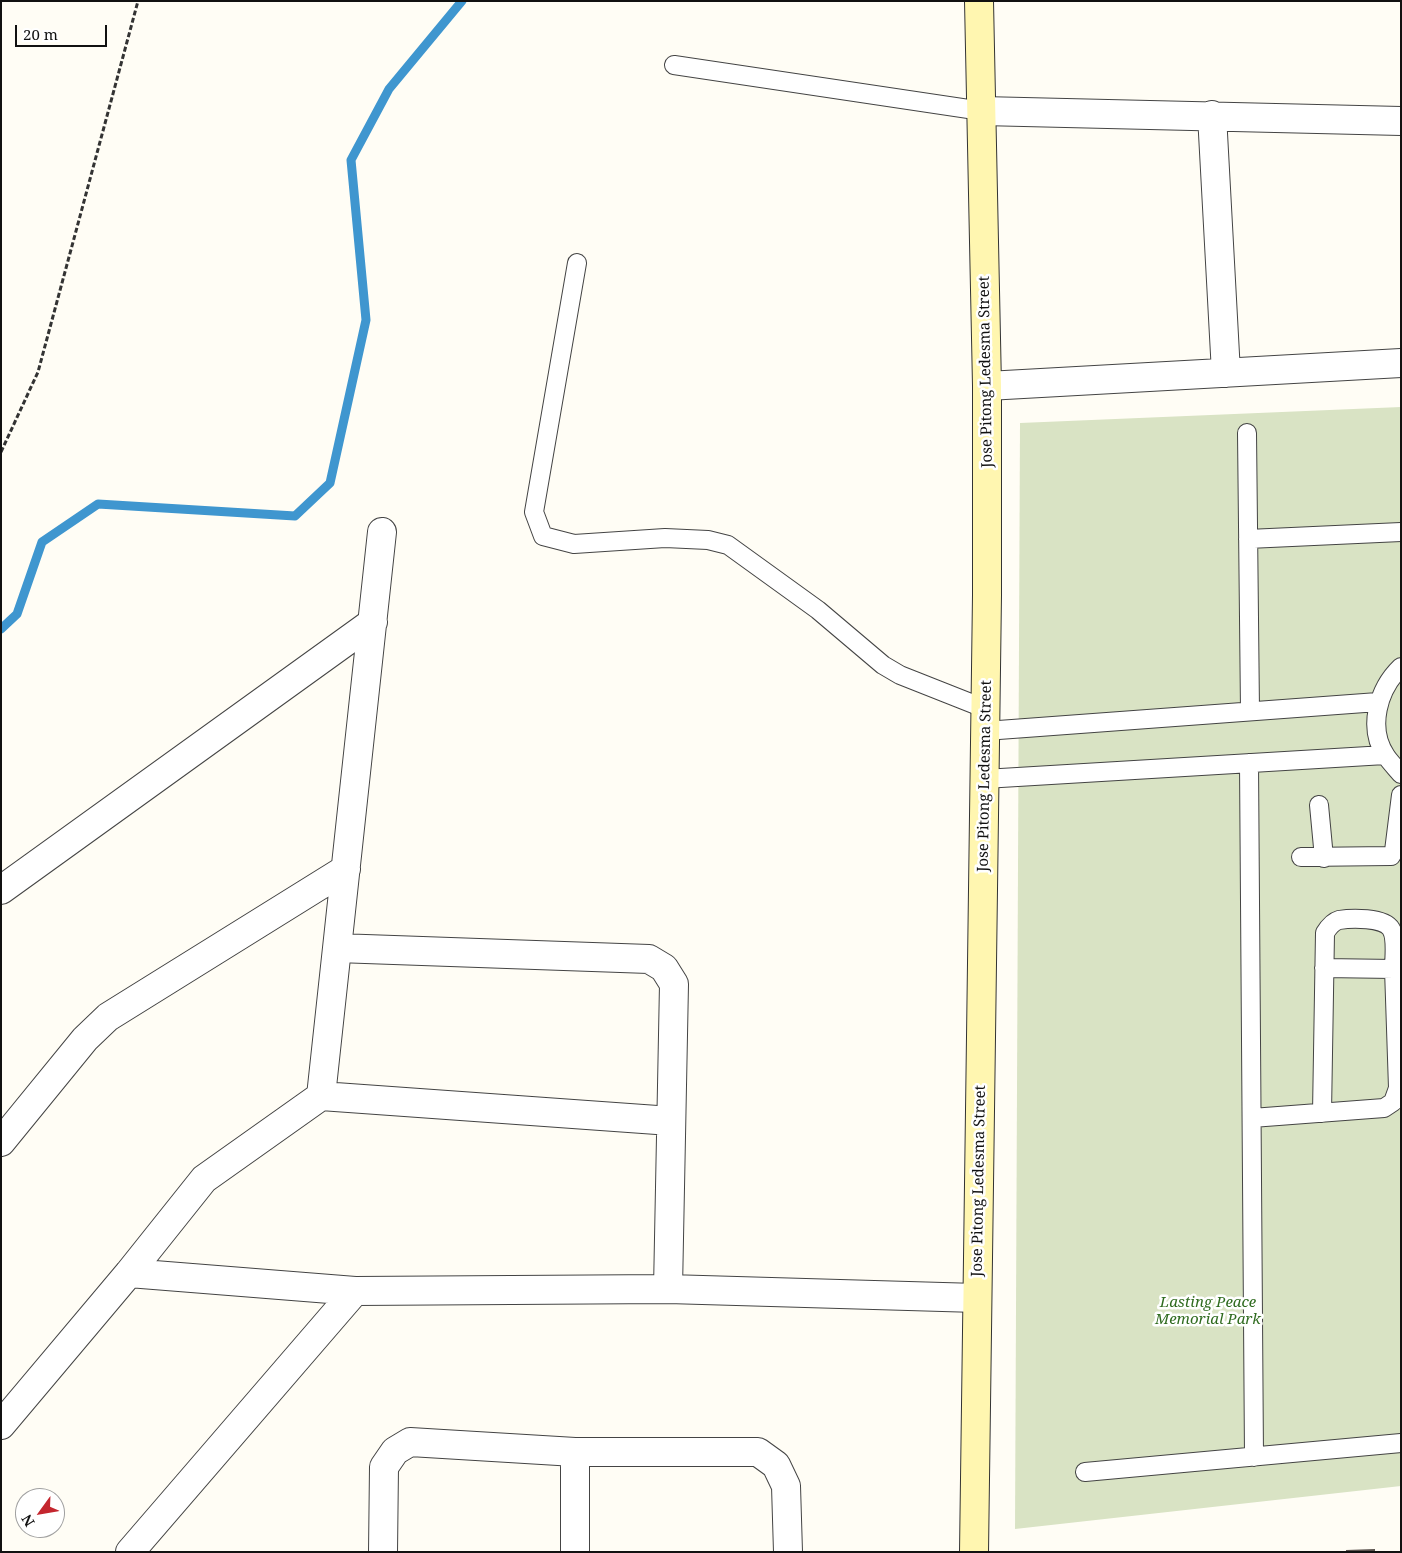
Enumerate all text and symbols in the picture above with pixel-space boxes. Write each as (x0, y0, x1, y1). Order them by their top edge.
scale bar (18, 15, 110, 47)
text: 20 m (23, 24, 58, 44)
street label: Jose Pitong Ledesma Street (975, 276, 997, 468)
street label: Jose Pitong Ledesma Street (974, 680, 996, 872)
street label: Jose Pitong Ledesma Street (968, 1085, 990, 1277)
park label: Lasting Peace Memorial Park (1155, 1294, 1261, 1329)
north arrow (15, 1488, 65, 1538)
text: N (17, 1511, 39, 1530)

